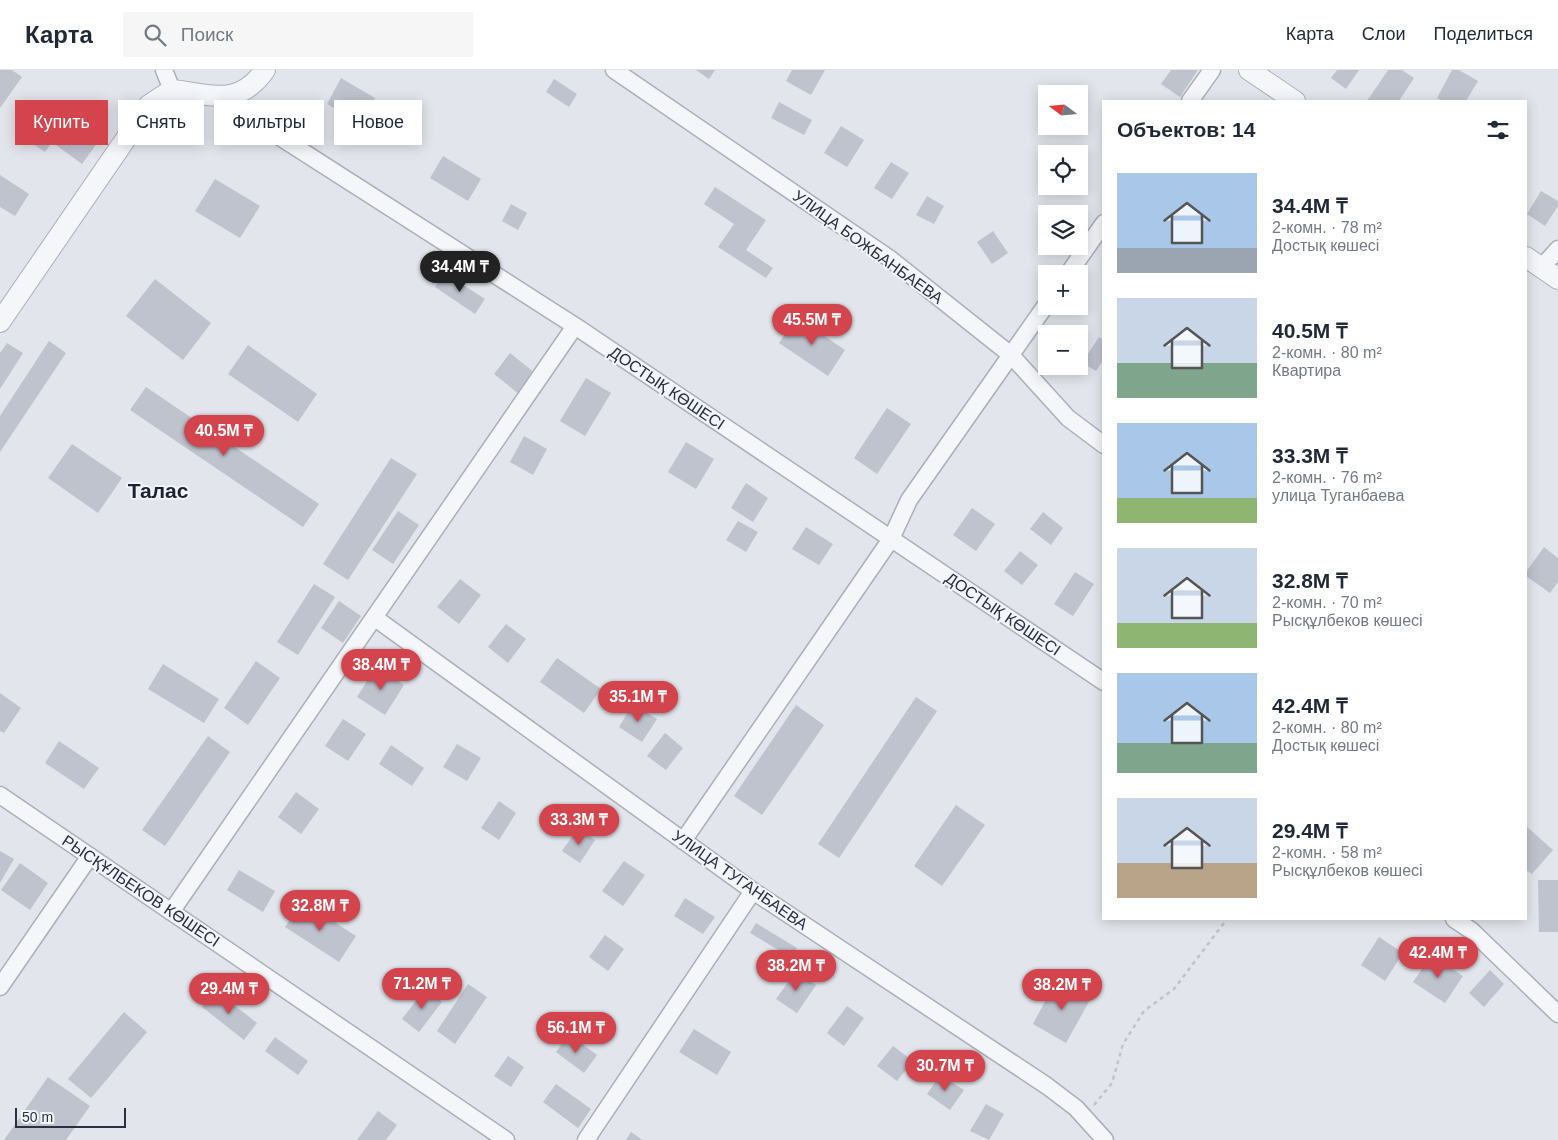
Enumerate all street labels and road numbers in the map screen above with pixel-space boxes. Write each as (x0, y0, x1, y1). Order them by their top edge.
street label: УЛИЦА БОЖБАНБАЕВА (790, 187, 946, 307)
street label: ДОСТЫҚ КӨШЕСІ (606, 343, 728, 433)
street label: ДОСТЫҚ КӨШЕСІ (942, 569, 1064, 659)
street label: УЛИЦА ТУГАНБАЕВА (669, 827, 811, 933)
street label: РЫСҚҰЛБЕКОВ КӨШЕСІ (59, 832, 223, 950)

